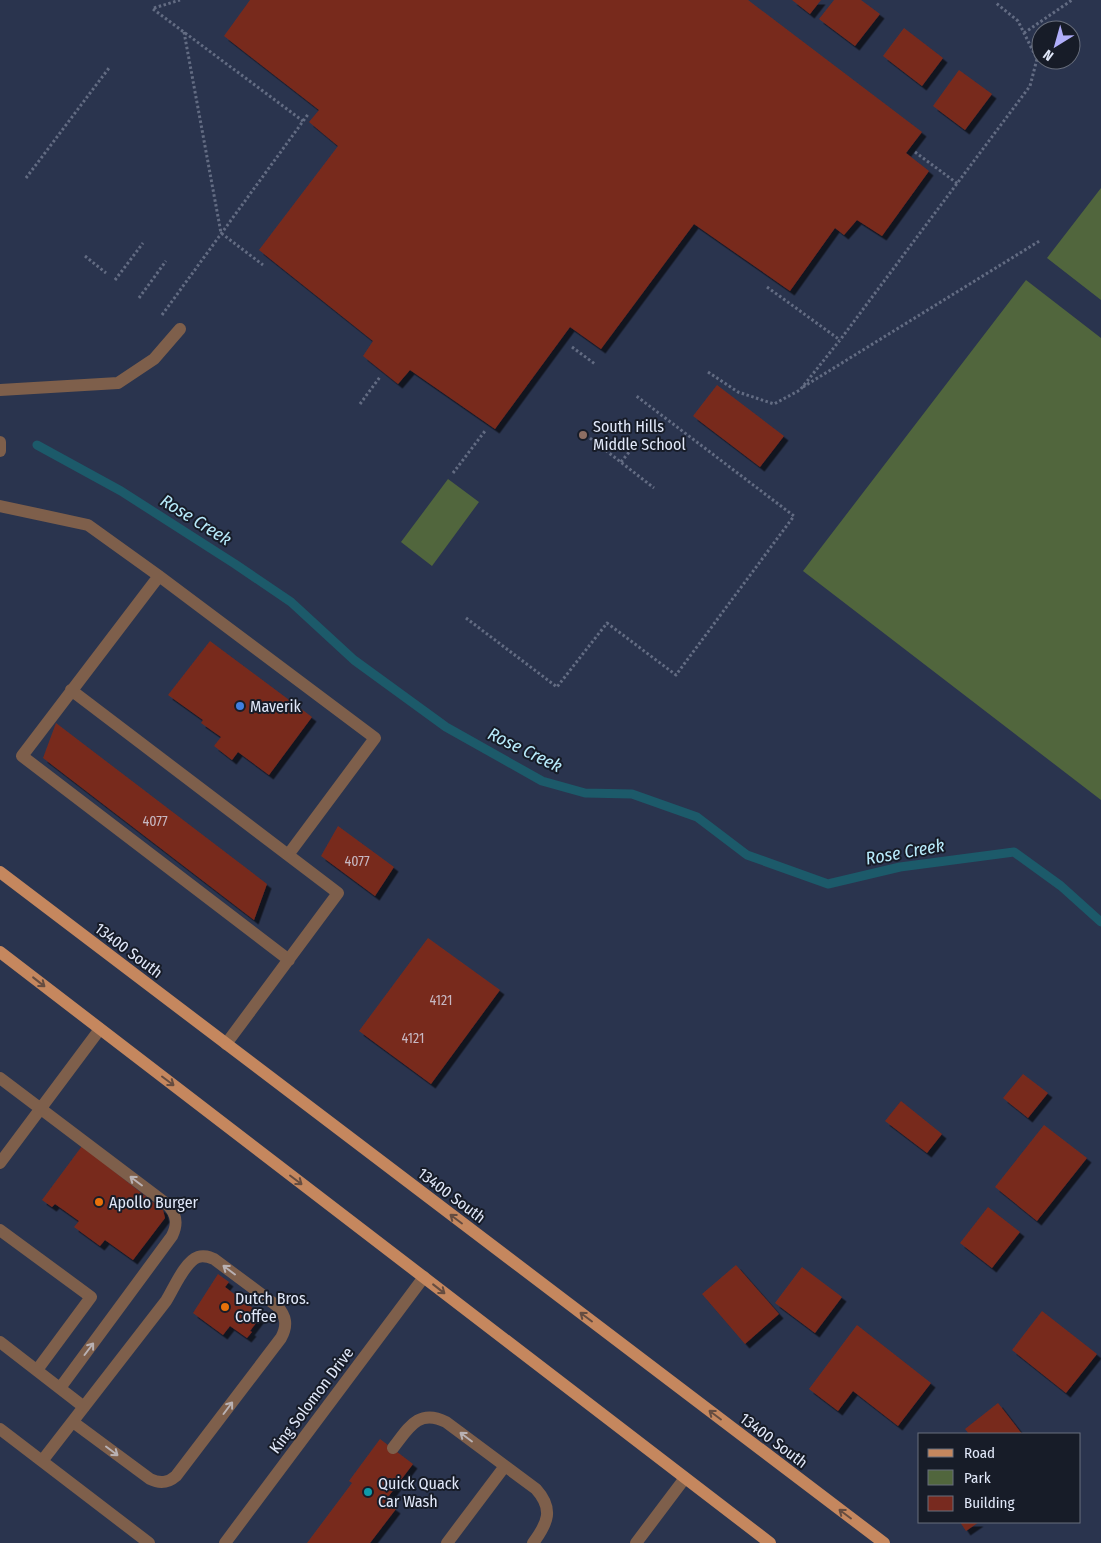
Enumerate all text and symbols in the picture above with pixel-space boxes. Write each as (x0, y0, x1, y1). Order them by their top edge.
north arrow (1031, 20, 1081, 70)
text: N (1040, 46, 1057, 64)
place label: South Hills Middle School (593, 417, 686, 454)
marker: South Hills Middle School (577, 429, 589, 441)
water label: Rose Creek (156, 490, 236, 550)
place label: Maverik (250, 697, 302, 716)
marker: Maverik (234, 700, 246, 712)
water label: Rose Creek (484, 723, 566, 777)
house number: 4077 (142, 813, 168, 830)
water label: Rose Creek (864, 834, 946, 870)
house number: 4077 (344, 853, 370, 870)
street label: 13400 South (91, 919, 166, 982)
one-way arrow (32, 976, 45, 987)
house number: 4121 (430, 992, 452, 1009)
house number: 4121 (402, 1030, 424, 1047)
one-way arrow (161, 1075, 174, 1086)
street label: 13400 South (414, 1164, 489, 1227)
one-way arrow (290, 1174, 303, 1185)
one-way arrow (130, 1175, 143, 1186)
place label: Apollo Burger (109, 1193, 199, 1212)
marker: Apollo Burger (93, 1196, 105, 1208)
one-way arrow (450, 1213, 463, 1224)
one-way arrow (223, 1265, 236, 1276)
one-way arrow (432, 1284, 445, 1295)
place label: Dutch Bros. Coffee (235, 1289, 309, 1326)
marker: Dutch Bros. Coffee (219, 1301, 231, 1313)
one-way arrow (579, 1312, 593, 1322)
one-way arrow (84, 1342, 94, 1356)
street label: King Solomon Drive (265, 1343, 358, 1457)
one-way arrow (223, 1402, 234, 1415)
street label: 13400 South (736, 1409, 811, 1472)
one-way arrow (709, 1410, 722, 1421)
one-way arrow (459, 1432, 473, 1442)
legend (918, 1433, 1081, 1523)
text: Road (964, 1444, 995, 1462)
one-way arrow (105, 1446, 119, 1456)
text: Park (964, 1469, 991, 1487)
place label: Quick Quack Car Wash (378, 1474, 460, 1511)
marker: Quick Quack Car Wash (362, 1486, 374, 1498)
text: Building (964, 1494, 1015, 1512)
one-way arrow (839, 1508, 852, 1519)

